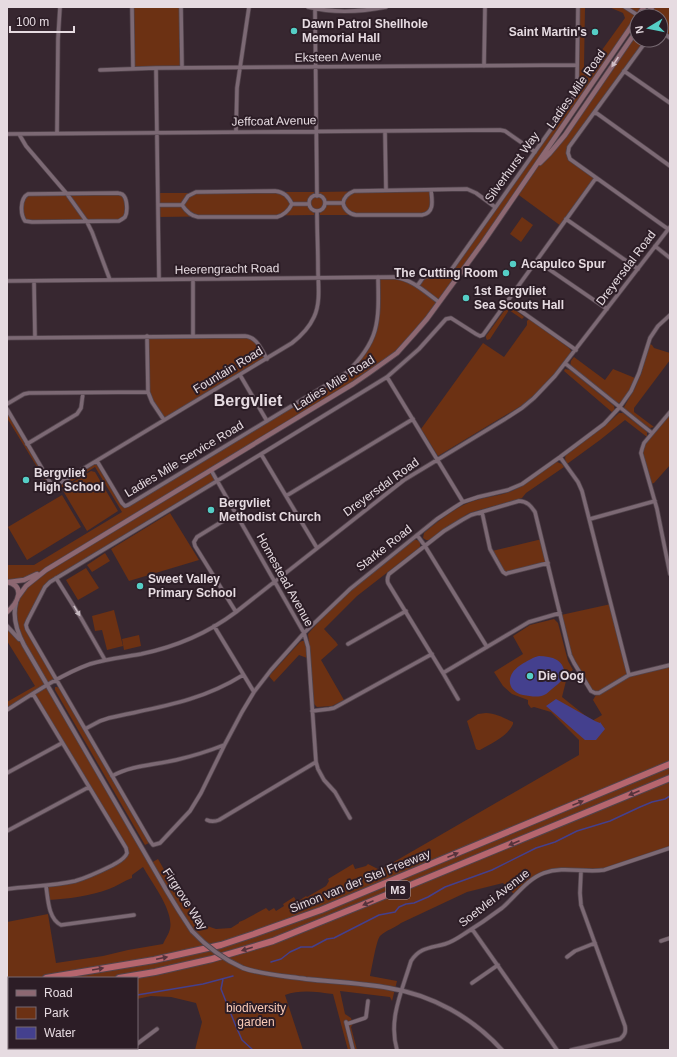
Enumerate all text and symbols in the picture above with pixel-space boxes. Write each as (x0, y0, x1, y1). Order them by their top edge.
scale bar (10, 8, 74, 34)
north arrow (629, 8, 669, 48)
text: 100 m (16, 15, 49, 29)
place label: Dawn Patrol Shellhole Memorial Hall (302, 17, 428, 45)
place label: Saint Martin's (509, 25, 587, 39)
text: N (633, 25, 646, 35)
marker: Dawn Patrol Shellhole Memorial Hall (289, 26, 299, 36)
marker: Saint Martin's (590, 27, 600, 37)
street label: Ladies Mile Road (544, 47, 608, 131)
street label: Eksteen Avenue (295, 49, 382, 65)
one-way arrow (611, 57, 619, 67)
street label: Jeffcoat Avenue (231, 113, 317, 129)
street label: Silverhurst Way (482, 129, 542, 205)
street label: Dreyersdal Road (593, 228, 659, 308)
place label: Acapulco Spur (521, 257, 606, 271)
marker: Acapulco Spur (508, 259, 518, 269)
street label: Heerengracht Road (175, 261, 279, 277)
place label: The Cutting Room (394, 266, 498, 280)
marker: The Cutting Room (501, 268, 511, 278)
place label: 1st Bergvliet Sea Scouts Hall (474, 284, 564, 312)
marker: 1st Bergvliet Sea Scouts Hall (461, 293, 471, 303)
street label: Fountain Road (191, 344, 265, 396)
street label: Ladies Mile Road (291, 352, 377, 414)
district label: Bergvliet (214, 392, 283, 409)
street label: Ladies Mile Service Road (122, 418, 246, 500)
street label: Dreyersdal Road (340, 455, 422, 519)
place label: Bergvliet High School (34, 466, 104, 494)
marker: Bergvliet High School (21, 475, 31, 485)
place label: Bergvliet Methodist Church (219, 496, 321, 524)
marker: Bergvliet Methodist Church (206, 505, 216, 515)
street label: Starke Road (353, 522, 415, 574)
street label: Homestead Avenue (254, 531, 317, 629)
place label: Sweet Valley Primary School (148, 572, 236, 600)
marker: Sweet Valley Primary School (135, 581, 145, 591)
one-way arrow (74, 605, 81, 617)
place label: Die Oog (538, 669, 584, 683)
marker: Die Oog (525, 671, 535, 681)
one-way arrow (628, 789, 640, 796)
one-way arrow (573, 800, 584, 806)
one-way arrow (508, 839, 520, 846)
street label: Simon van der Stel Freeway (287, 846, 433, 916)
one-way arrow (447, 852, 459, 858)
street label: Firgrove Way (160, 865, 210, 933)
street label: Soetvlei Avenue (456, 866, 532, 930)
road number: M3 (386, 881, 410, 899)
one-way arrow (362, 900, 373, 906)
one-way arrow (240, 946, 252, 952)
one-way arrow (156, 954, 169, 960)
one-way arrow (92, 966, 104, 972)
legend (8, 977, 138, 1049)
text: Road (44, 986, 73, 1000)
park label: biodiversity garden (226, 1001, 286, 1029)
text: Park (44, 1006, 70, 1020)
text: Water (44, 1026, 76, 1040)

